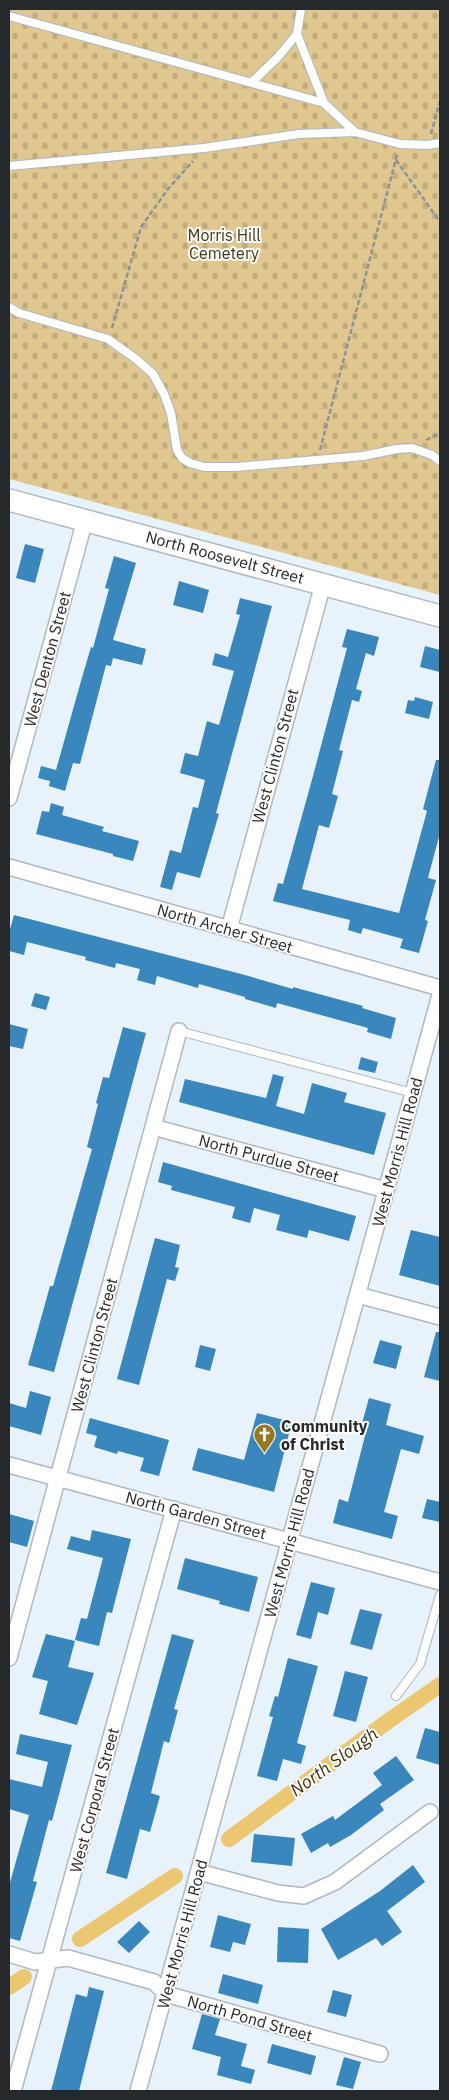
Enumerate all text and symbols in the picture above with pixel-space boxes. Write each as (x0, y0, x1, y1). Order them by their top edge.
park label: Morris Hill Cemetery (187, 225, 261, 263)
street label: North Roosevelt Street (144, 526, 306, 588)
street label: West Denton Street (19, 589, 75, 729)
street label: West Clinton Street (247, 687, 303, 825)
street label: North Archer Street (155, 899, 295, 957)
street label: West Morris Hill Road (367, 1075, 427, 1229)
street label: North Purdue Street (197, 1130, 341, 1186)
street label: West Clinton Street (66, 1276, 122, 1414)
place label: Community of Christ (281, 1416, 368, 1454)
church icon: Community of Christ (253, 1423, 277, 1454)
street label: West Morris Hill Road (259, 1466, 319, 1620)
street label: North Garden Street (123, 1487, 269, 1543)
water label: North Slough (285, 1722, 382, 1801)
street label: West Corporal Street (65, 1725, 123, 1875)
street label: West Morris Hill Road (152, 1857, 212, 2011)
street label: North Pond Street (185, 1991, 315, 2045)

